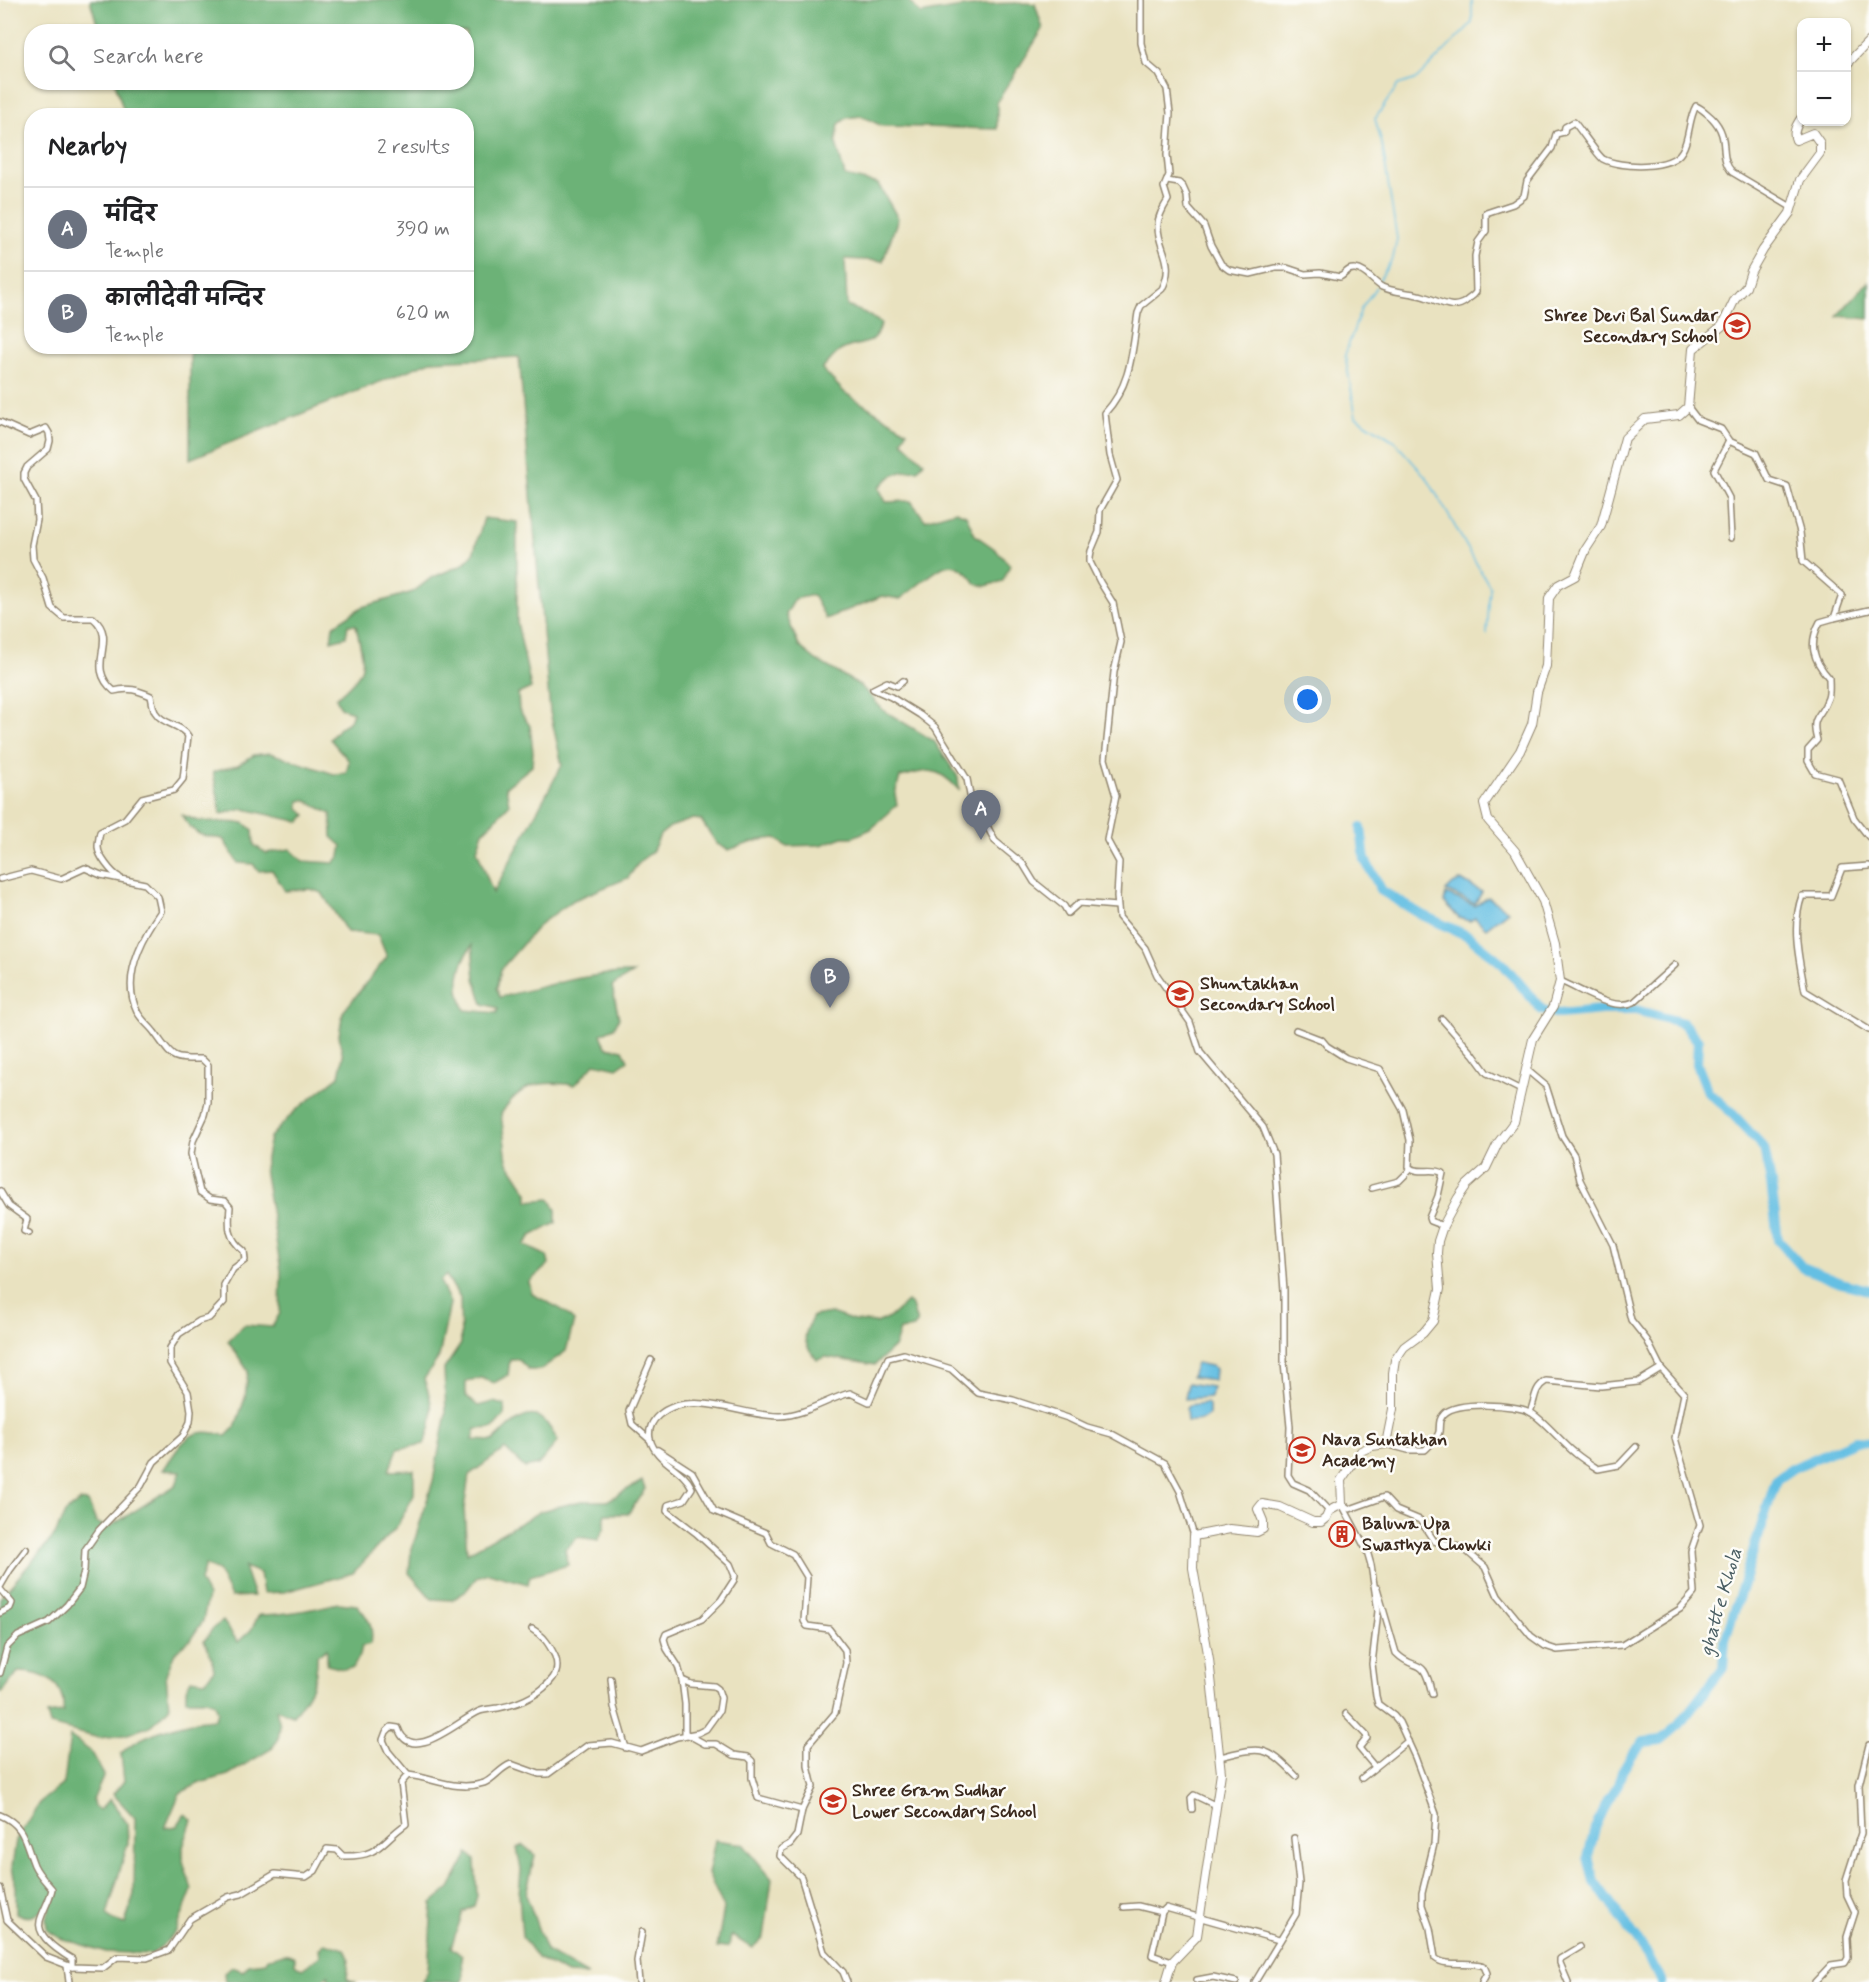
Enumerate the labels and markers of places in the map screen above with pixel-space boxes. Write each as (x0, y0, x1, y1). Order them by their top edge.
place label: Shree Devi Bal Sundar Secondary School (1544, 304, 1719, 349)
school or university icon: Shree Devi Bal Sundar Secondary School (1722, 311, 1752, 341)
pin: A (962, 790, 1000, 840)
pin: B (810, 958, 850, 1008)
place label: Shuntakhan Secondary School (1200, 972, 1335, 1017)
school or university icon: Shuntakhan Secondary School (1165, 979, 1195, 1009)
place label: Nava Suntakhan Academy (1322, 1428, 1447, 1473)
school or university icon: Nava Suntakhan Academy (1287, 1435, 1317, 1465)
place label: Baluwa Upa Swasthya Chowki (1362, 1512, 1491, 1557)
building icon: Baluwa Upa Swasthya Chowki (1327, 1519, 1357, 1549)
place label: Shree Gram Sudhar Lower Secondary School (852, 1779, 1037, 1824)
school or university icon: Shree Gram Sudhar Lower Secondary School (818, 1786, 848, 1816)

